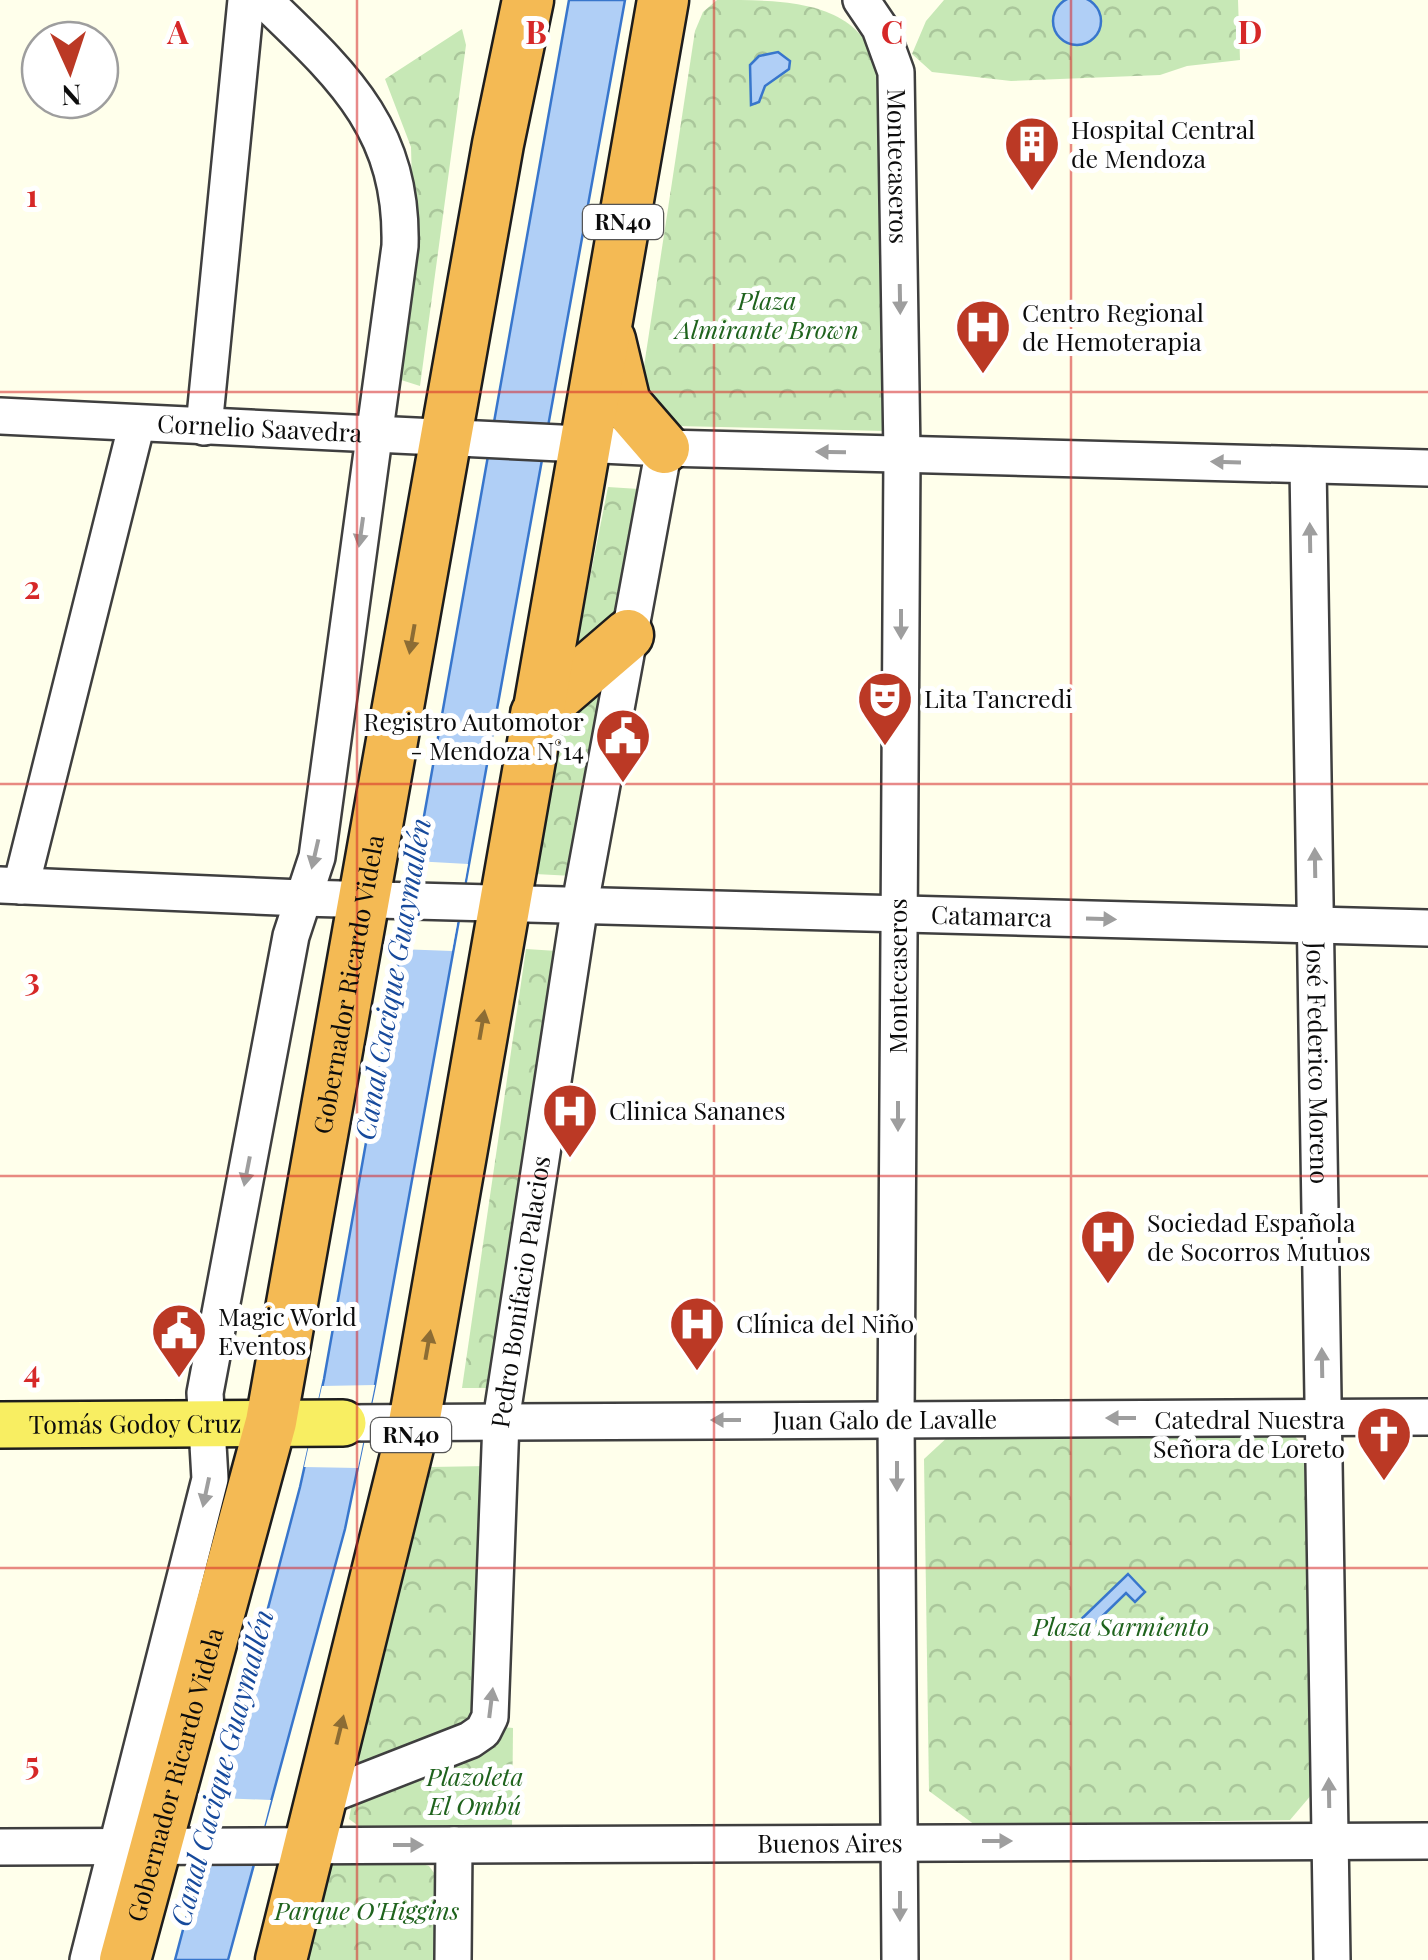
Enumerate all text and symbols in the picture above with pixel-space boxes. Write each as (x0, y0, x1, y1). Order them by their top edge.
text: A (166, 9, 189, 52)
text: B (525, 9, 547, 52)
text: C (881, 9, 903, 52)
text: D (1238, 9, 1262, 52)
north arrow (20, 20, 120, 120)
text: N (60, 77, 82, 115)
street label: Montecaseros (881, 88, 917, 244)
place label: Hospital Central de Mendoza (1071, 112, 1255, 174)
building icon: Hospital Central de Mendoza (1002, 114, 1062, 193)
text: 1 (26, 172, 38, 215)
road number: RN40 (583, 205, 663, 239)
park label: Plaza Almirante Brown (672, 283, 859, 345)
one-way arrow (892, 283, 908, 315)
place label: Centro Regional de Hemoterapia (1022, 295, 1204, 357)
hospital icon: Centro Regional de Hemoterapia (953, 297, 1013, 376)
street label: Cornelio Saavedra (157, 406, 364, 448)
one-way arrow (814, 444, 846, 460)
one-way arrow (1209, 454, 1241, 470)
one-way arrow (353, 517, 369, 549)
one-way arrow (1301, 521, 1317, 553)
text: 2 (24, 564, 40, 607)
one-way arrow (893, 608, 909, 640)
one-way arrow (404, 623, 420, 654)
theatre icon: Lita Tancredi (855, 669, 915, 748)
place label: Lita Tancredi (924, 681, 1072, 714)
place label: Registro Automotor - Mendoza N°14 (363, 704, 584, 766)
public building icon: Registro Automotor - Mendoza N°14 (593, 706, 653, 785)
water label: Canal Cacique Guaymallén (345, 815, 438, 1142)
street label: Gobernador Ricardo Videla (305, 831, 390, 1136)
one-way arrow (307, 839, 322, 870)
one-way arrow (1307, 846, 1323, 878)
street label: Catamarca (931, 897, 1053, 933)
street label: Montecaseros (880, 898, 913, 1054)
one-way arrow (1085, 911, 1117, 927)
street label: José Federico Moreno (1301, 940, 1338, 1184)
text: 3 (24, 956, 40, 999)
one-way arrow (475, 1008, 490, 1040)
hospital icon: Clinica Sananes (540, 1081, 600, 1160)
place label: Clinica Sananes (609, 1093, 786, 1126)
one-way arrow (890, 1100, 906, 1132)
street label: Pedro Bonifacio Palacios (482, 1153, 556, 1430)
one-way arrow (238, 1156, 254, 1187)
place label: Sociedad Española de Socorros Mutuos (1147, 1205, 1371, 1267)
hospital icon: Sociedad Española de Socorros Mutuos (1078, 1207, 1138, 1286)
hospital icon: Clínica del Niño (667, 1294, 727, 1373)
place label: Magic World Eventos (218, 1299, 357, 1361)
public building icon: Magic World Eventos (149, 1301, 209, 1380)
place label: Clínica del Niño (736, 1306, 914, 1339)
one-way arrow (421, 1329, 436, 1360)
one-way arrow (1314, 1346, 1330, 1378)
text: 4 (24, 1348, 40, 1391)
street label: Juan Galo de Lavalle (772, 1401, 997, 1436)
place label: Catedral Nuestra Señora de Loreto (1153, 1402, 1346, 1464)
church icon: Catedral Nuestra Señora de Loreto (1354, 1404, 1414, 1483)
street label: Tomás Godoy Cruz (29, 1406, 241, 1440)
one-way arrow (1104, 1410, 1136, 1426)
one-way arrow (709, 1412, 741, 1428)
road number: RN40 (371, 1418, 451, 1452)
one-way arrow (889, 1460, 905, 1492)
one-way arrow (198, 1477, 214, 1508)
water label: Canal Cacique Guaymallén (161, 1605, 281, 1930)
park label: Plaza Sarmiento (1032, 1609, 1209, 1642)
street label: Gobernador Ricardo Videla (118, 1623, 230, 1925)
one-way arrow (483, 1687, 499, 1718)
one-way arrow (333, 1714, 349, 1745)
text: 5 (25, 1740, 39, 1783)
park label: Plazoleta El Ombú (425, 1759, 524, 1821)
one-way arrow (1320, 1776, 1336, 1808)
street label: Buenos Aires (757, 1825, 903, 1859)
one-way arrow (982, 1833, 1014, 1849)
one-way arrow (393, 1837, 425, 1853)
one-way arrow (892, 1890, 908, 1922)
park label: Parque O'Higgins (274, 1893, 460, 1926)

